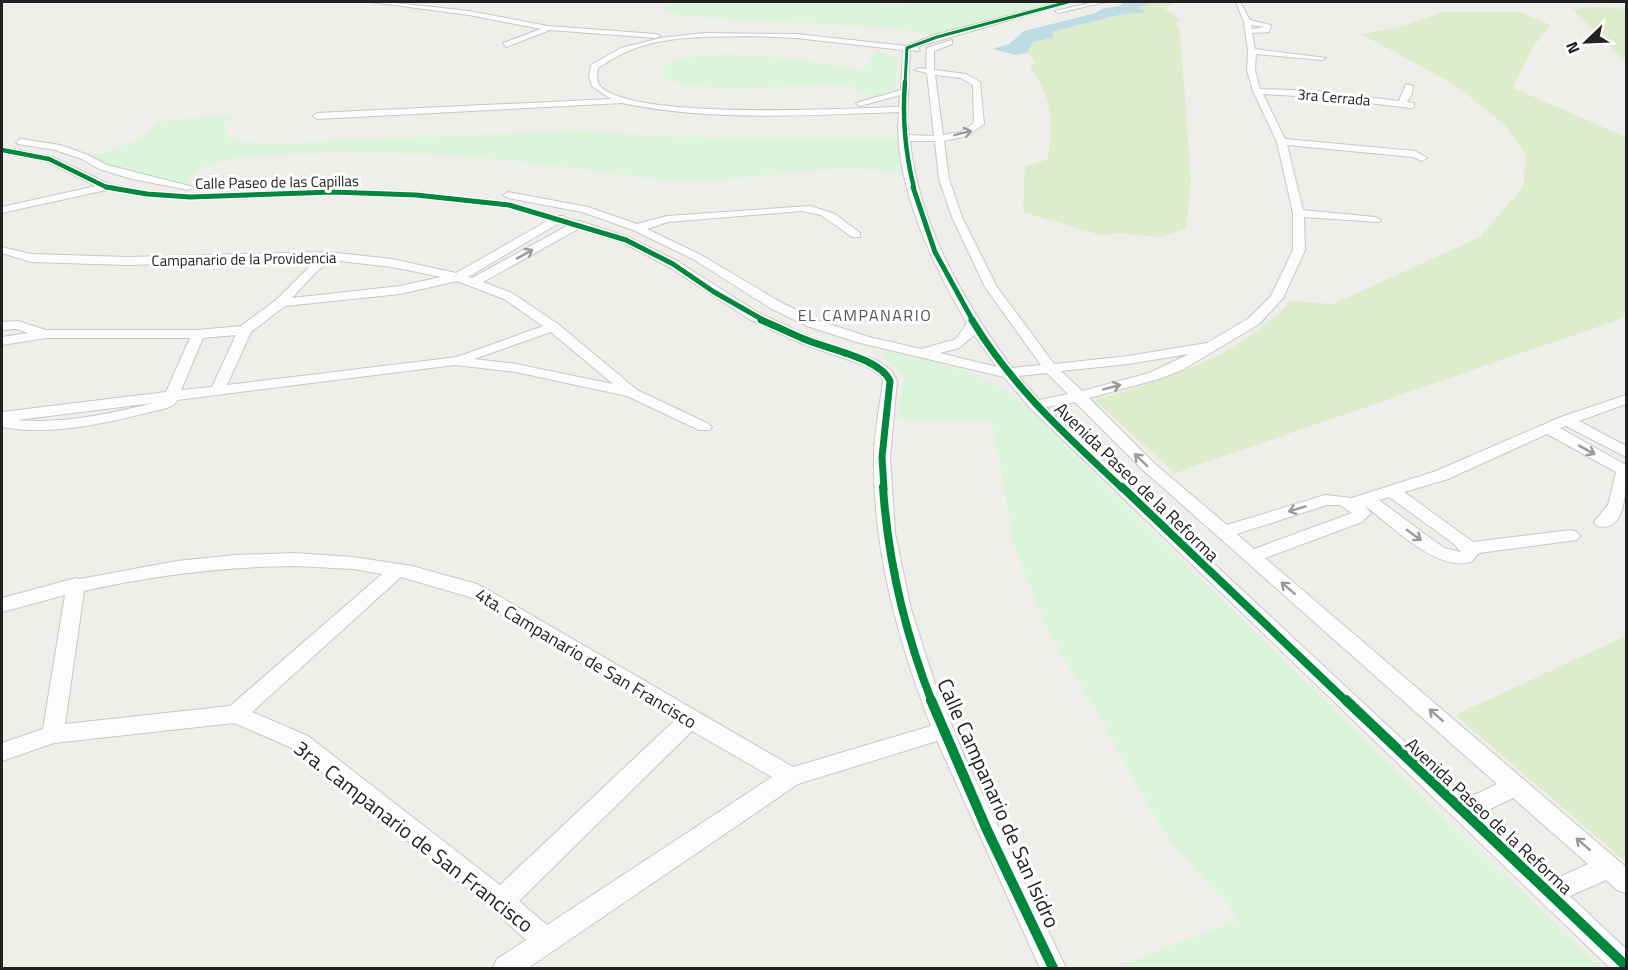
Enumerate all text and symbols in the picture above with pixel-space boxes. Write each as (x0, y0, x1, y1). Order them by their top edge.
north arrow (1556, 12, 1616, 72)
text: N (1559, 38, 1585, 58)
street label: 3ra Cerrada (1296, 82, 1372, 112)
one-way arrow (953, 127, 972, 139)
street label: Calle Paseo de las Capillas (195, 169, 359, 195)
street label: Campanario de la Providencia (151, 246, 337, 272)
one-way arrow (516, 248, 533, 260)
district label: EL CAMPANARIO (798, 303, 932, 327)
one-way arrow (1102, 381, 1121, 393)
street label: Avenida Paseo de la Reforma (1049, 396, 1225, 568)
one-way arrow (1578, 444, 1595, 456)
one-way arrow (1134, 452, 1149, 467)
one-way arrow (1288, 504, 1307, 515)
one-way arrow (1406, 528, 1422, 541)
street label: 4ta. Campanario de San Francisco (470, 581, 702, 735)
one-way arrow (1281, 581, 1297, 595)
street label: Calle Campanario de San Isidro (929, 673, 1069, 933)
one-way arrow (1429, 708, 1444, 722)
street label: Avenida Paseo de la Reforma (1399, 731, 1579, 901)
street label: 3ra. Campanario de San Francisco (287, 732, 541, 940)
one-way arrow (1575, 837, 1590, 851)

